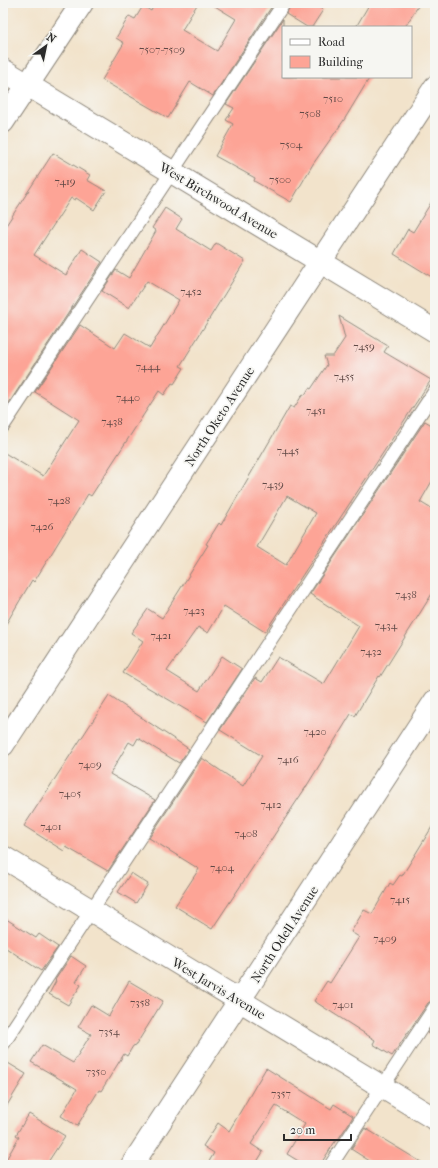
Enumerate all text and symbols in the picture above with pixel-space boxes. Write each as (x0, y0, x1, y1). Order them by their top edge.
north arrow (26, 26, 66, 66)
legend (282, 26, 412, 78)
text: N (44, 30, 59, 46)
text: Road (318, 35, 345, 49)
house number: 7507-7509 (139, 43, 185, 56)
text: Building (318, 55, 363, 69)
house number: 7510 (323, 92, 343, 105)
house number: 7508 (299, 107, 321, 120)
house number: 7504 (280, 138, 303, 151)
street label: West Birchwood Avenue (156, 159, 281, 242)
house number: 7500 (269, 173, 291, 186)
house number: 7419 (54, 175, 76, 188)
house number: 7452 (180, 285, 202, 298)
house number: 7459 (353, 340, 375, 353)
house number: 7444 (136, 360, 161, 373)
street label: North Oketo Avenue (182, 363, 257, 469)
house number: 7455 (334, 370, 355, 383)
house number: 7440 (116, 391, 140, 404)
house number: 7451 (306, 404, 326, 417)
house number: 7438 (101, 415, 123, 428)
house number: 7445 (277, 444, 300, 457)
house number: 7439 (262, 478, 284, 491)
house number: 7428 (48, 494, 70, 507)
house number: 7426 (30, 520, 54, 533)
house number: 7438 (395, 588, 417, 601)
house number: 7423 (183, 604, 205, 617)
house number: 7434 (375, 619, 398, 632)
house number: 7421 (150, 629, 172, 642)
house number: 7432 (360, 645, 382, 658)
house number: 7420 (303, 725, 327, 738)
house number: 7416 (277, 753, 299, 766)
house number: 7409 (78, 758, 102, 771)
house number: 7405 (59, 787, 81, 800)
house number: 7412 (260, 798, 282, 811)
house number: 7401 (40, 820, 62, 833)
house number: 7408 (234, 827, 258, 840)
house number: 7404 (210, 861, 234, 874)
street label: North Odell Avenue (248, 883, 322, 985)
house number: 7415 (390, 893, 410, 906)
house number: 7409 (373, 932, 397, 945)
street label: West Jarvis Avenue (168, 954, 269, 1023)
house number: 7358 (130, 996, 150, 1009)
house number: 7401 (332, 998, 354, 1011)
house number: 7354 (98, 1025, 120, 1038)
house number: 7350 (86, 1065, 106, 1078)
house number: 7357 (271, 1087, 291, 1100)
scale bar (284, 1116, 351, 1142)
text: 20 m (290, 1123, 315, 1137)

